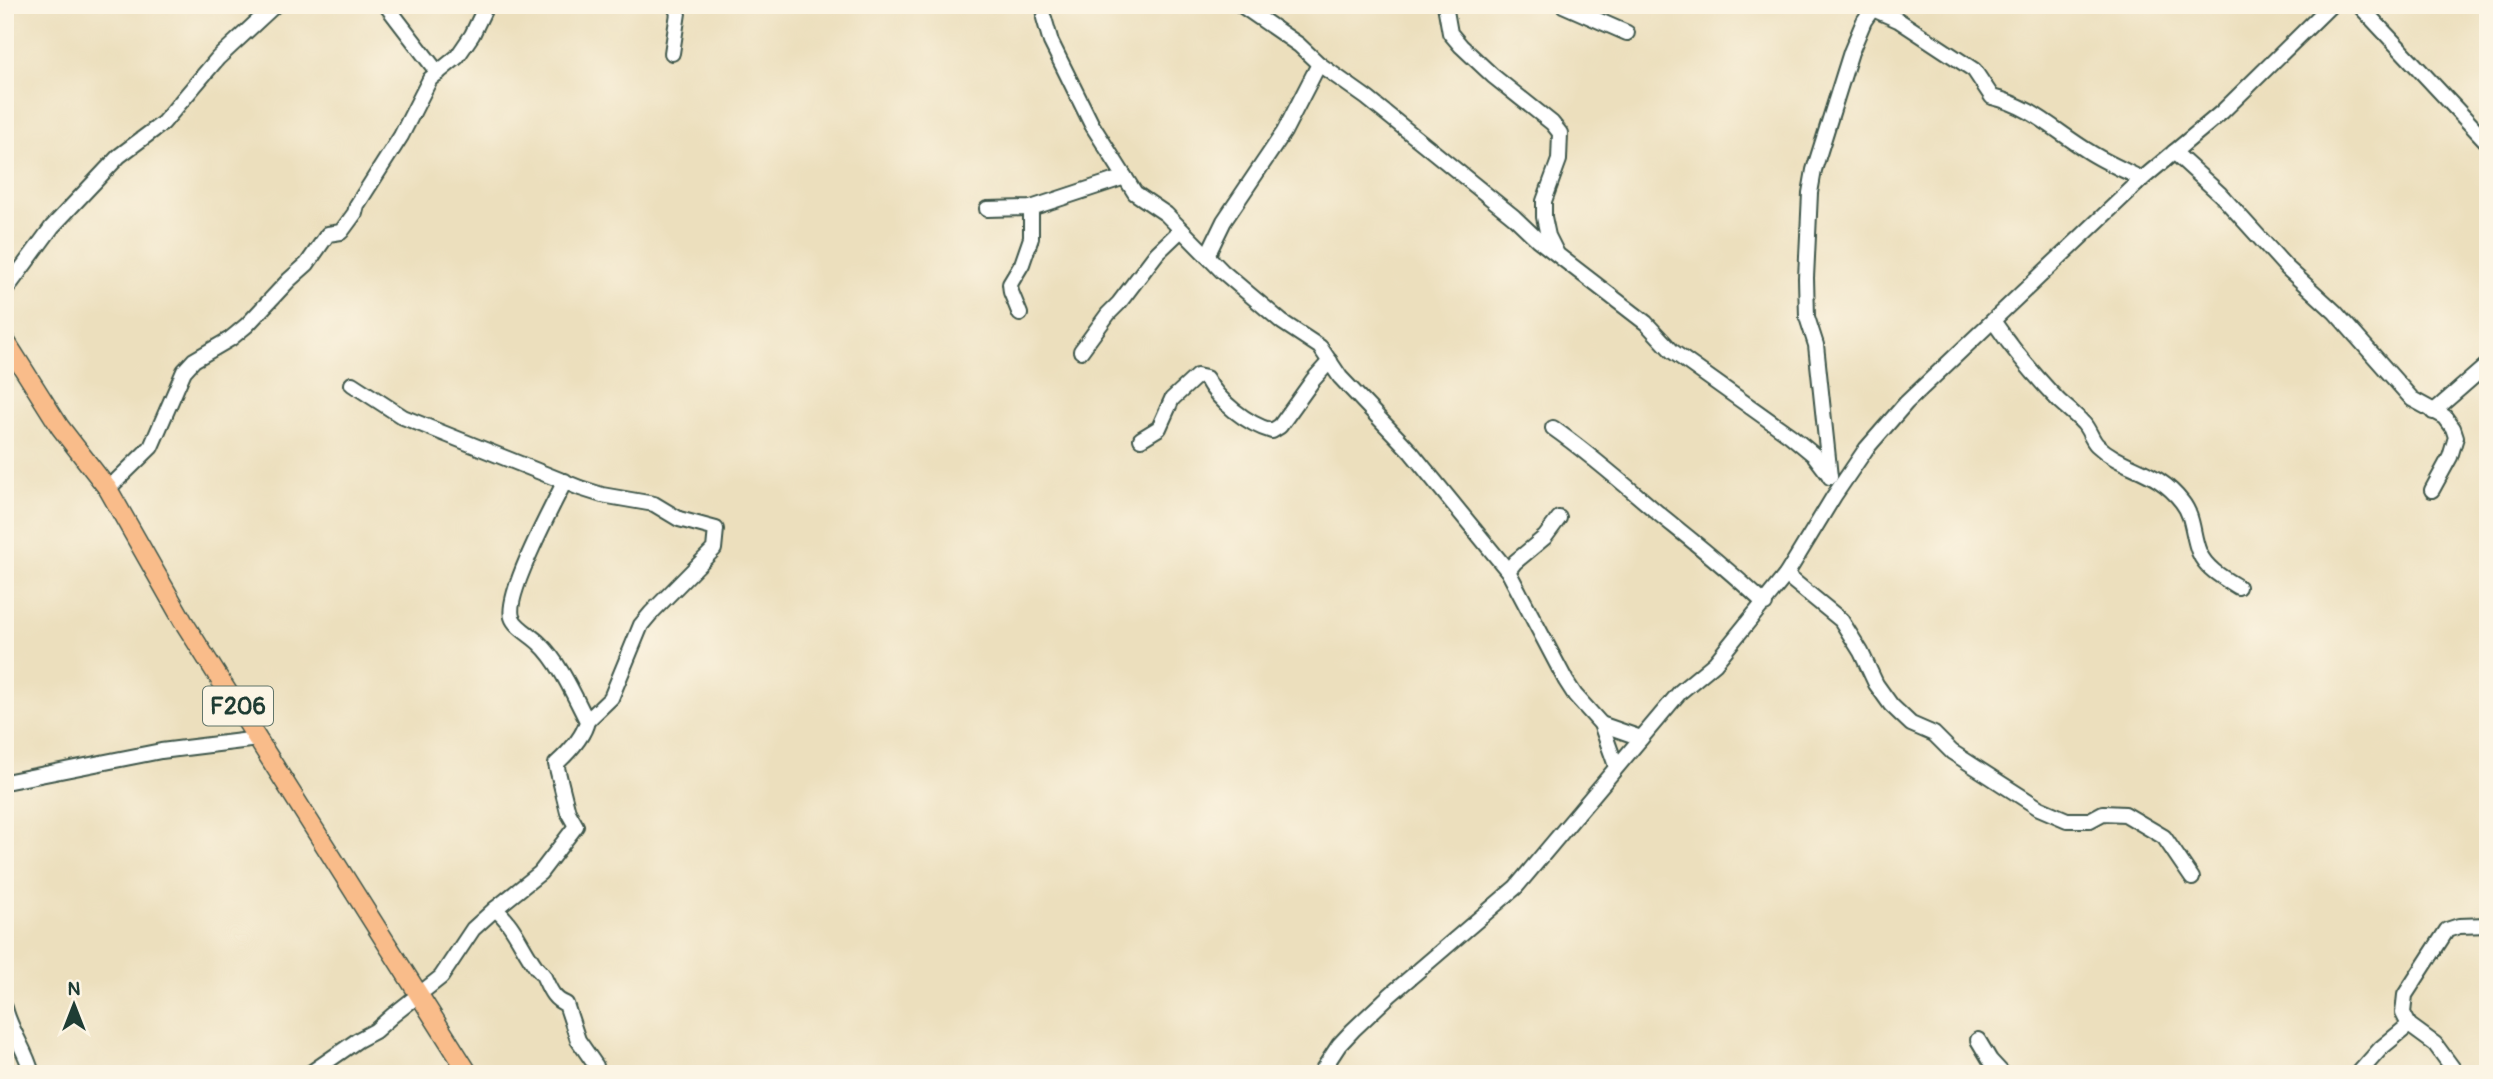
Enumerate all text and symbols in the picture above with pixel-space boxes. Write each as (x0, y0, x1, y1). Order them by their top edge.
road number: F206 (203, 686, 273, 726)
north arrow (38, 970, 108, 1040)
text: N (68, 977, 81, 1001)

